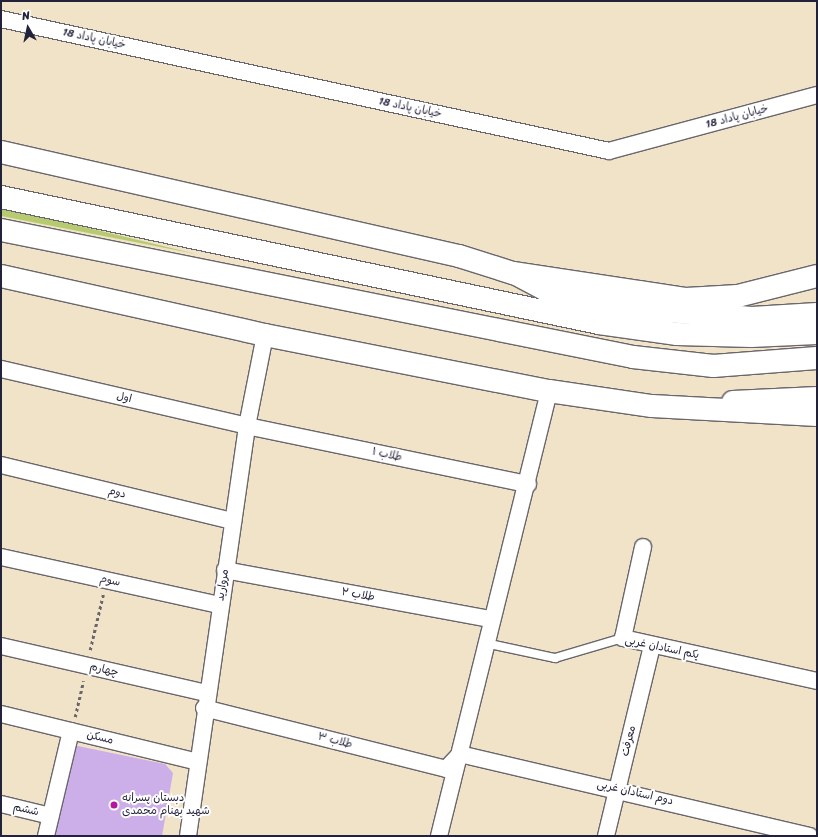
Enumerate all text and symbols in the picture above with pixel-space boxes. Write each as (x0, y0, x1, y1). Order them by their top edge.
text: N (21, 6, 31, 26)
north arrow (8, 8, 48, 48)
street label: خیابان پاداد 18 (61, 26, 127, 52)
street label: خیابان پاداد 18 (377, 95, 443, 121)
street label: خیابان پاداد 18 (704, 102, 770, 132)
street label: اول (115, 390, 133, 406)
street label: طلاب ۱ (371, 445, 403, 465)
street label: دوم (107, 484, 127, 502)
street label: مروارید (214, 568, 232, 602)
street label: سوم (98, 572, 122, 590)
street label: طلاب ۲ (340, 586, 376, 604)
street label: یکم استادان غربی (624, 634, 700, 662)
street label: چهارم (88, 660, 120, 680)
street label: معرفت (619, 724, 639, 758)
street label: مسکن (85, 728, 115, 748)
street label: طلاب ۳ (316, 730, 354, 752)
street label: دوم استادان غربی (596, 778, 674, 808)
place label: دبستان پسرانه شهید بهنام محمدی (122, 792, 210, 818)
marker: دبستان پسرانه شهید بهنام محمدی (109, 800, 119, 810)
street label: ششم (12, 801, 40, 819)

